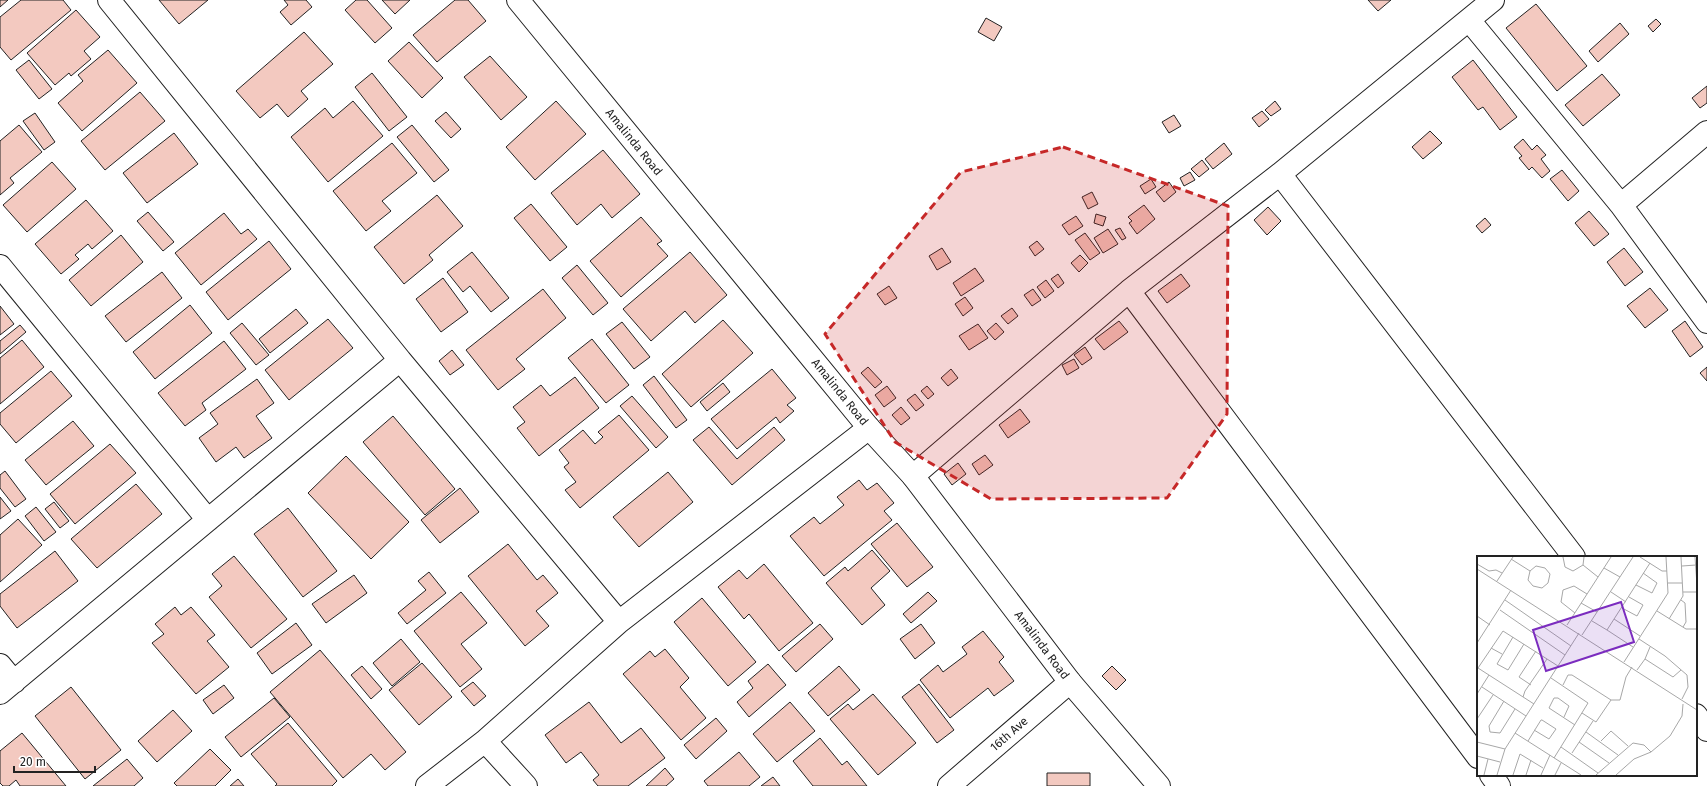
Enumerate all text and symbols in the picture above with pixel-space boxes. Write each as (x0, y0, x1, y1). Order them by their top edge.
street label: Amalinda Road (603, 106, 665, 178)
street label: Amalinda Road (809, 356, 871, 428)
inset map (1477, 556, 1697, 776)
street label: Amalinda Road (1012, 608, 1072, 682)
street label: 16th Ave (987, 714, 1031, 754)
scale bar (14, 748, 95, 774)
text: 20 m (20, 755, 46, 769)

